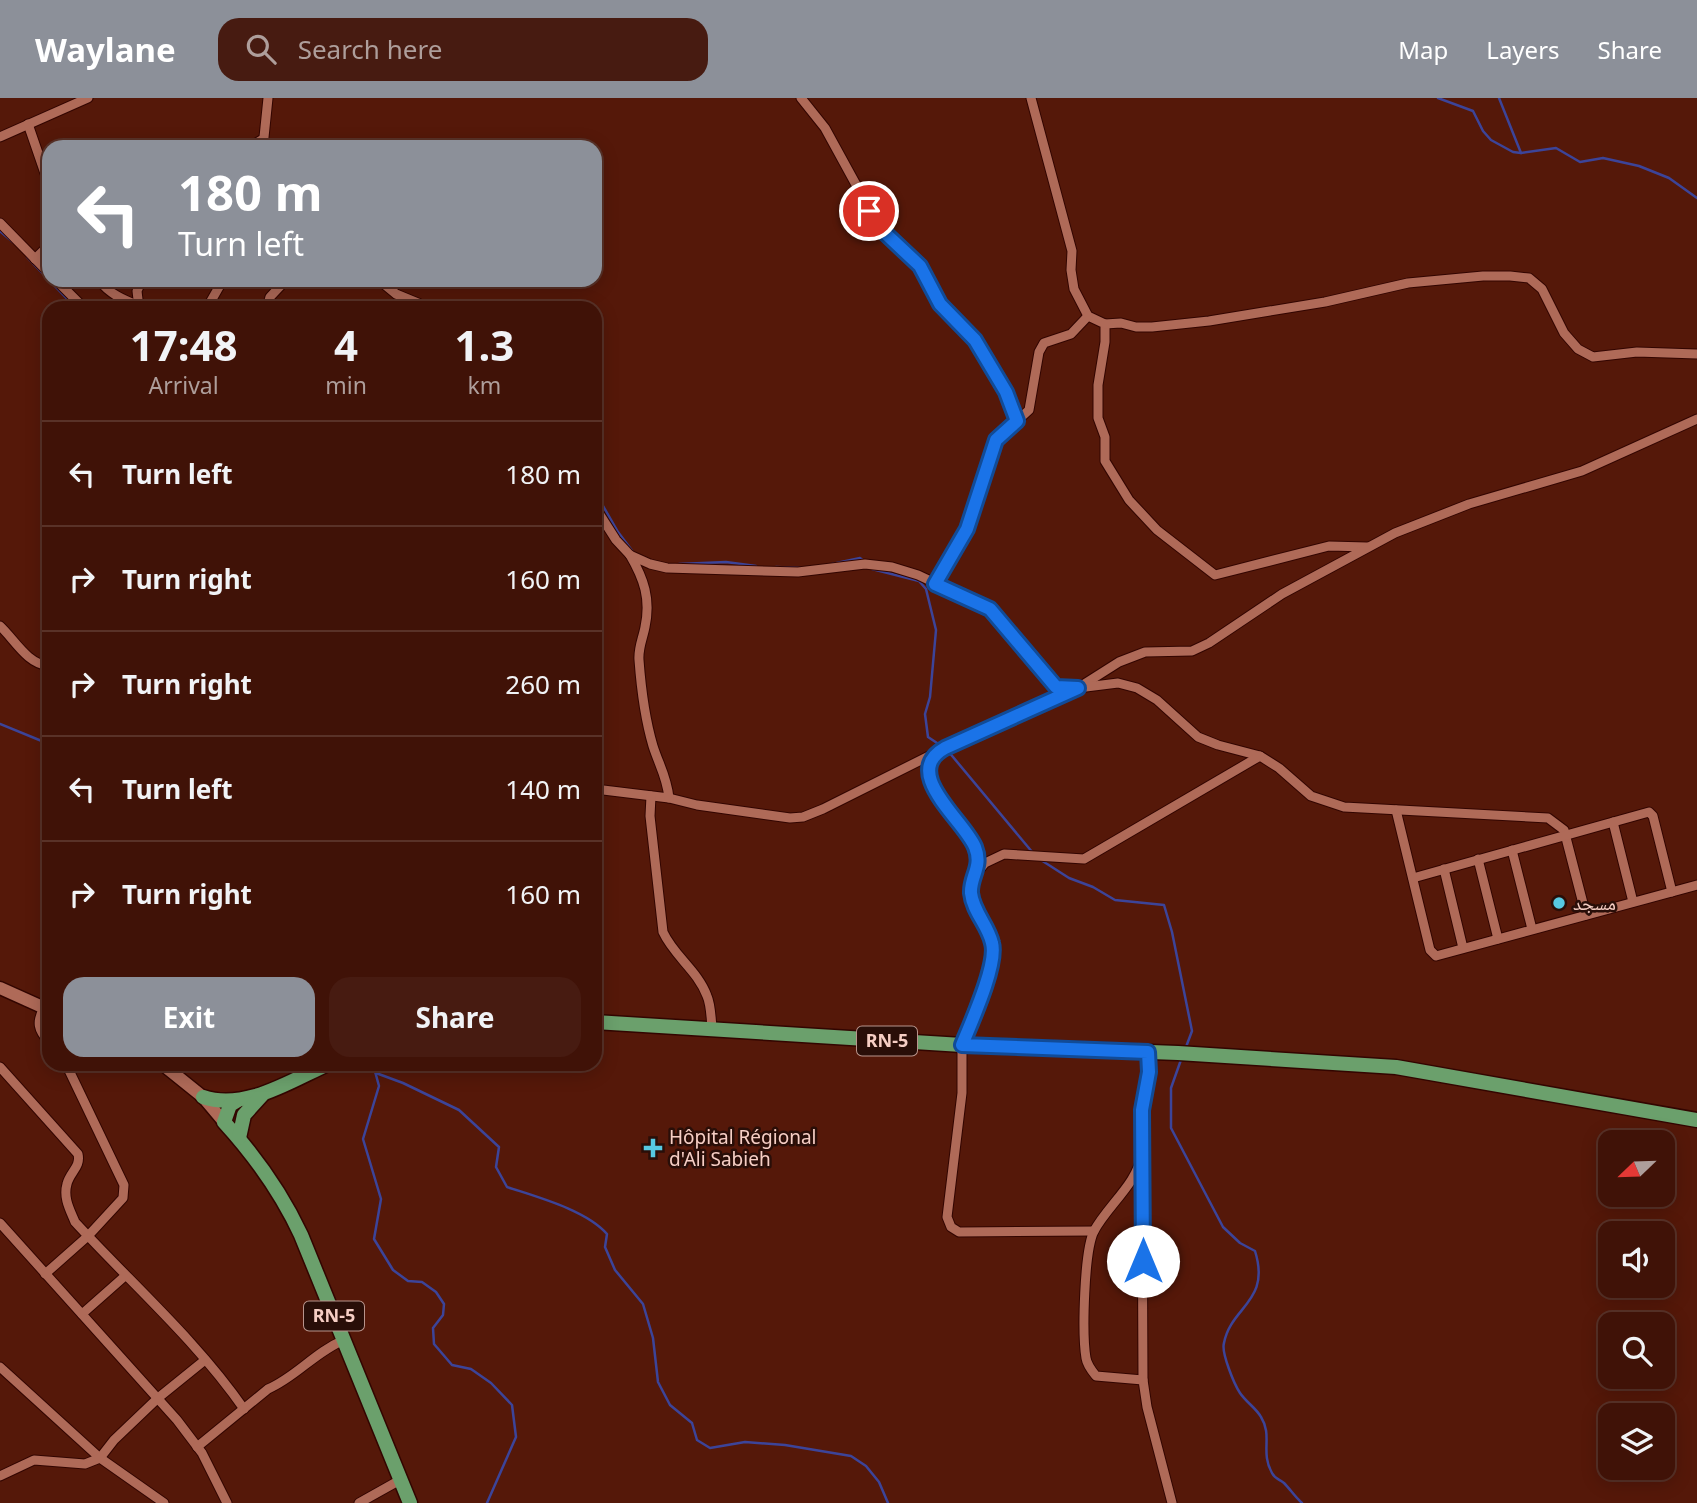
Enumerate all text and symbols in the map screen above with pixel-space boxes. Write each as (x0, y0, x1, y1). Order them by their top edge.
search box (218, 18, 708, 81)
text: Waylane (35, 27, 176, 72)
icon: search (242, 30, 280, 68)
text: Search here (298, 31, 442, 67)
text: Map (1398, 33, 1448, 66)
text: Layers (1486, 33, 1560, 66)
text: Share (1598, 33, 1662, 66)
text: 180 m (178, 159, 323, 225)
icon: left (63, 168, 154, 259)
pin (839, 181, 899, 241)
icon: arrive (850, 192, 888, 230)
text: Turn left (178, 222, 304, 265)
text: 17:48 (130, 316, 238, 373)
text: 4 (334, 316, 358, 373)
text: 1.3 (454, 316, 514, 373)
text: Arrival (149, 369, 219, 401)
text: min (325, 369, 367, 401)
text: km (468, 369, 501, 401)
icon: left (63, 455, 101, 493)
text: Turn left (122, 456, 233, 492)
text: 180 m (505, 456, 581, 492)
icon: right (63, 560, 101, 598)
text: Turn right (122, 561, 252, 597)
text: 160 m (505, 561, 581, 597)
icon: right (63, 665, 101, 703)
text: Turn right (122, 666, 252, 702)
text: 260 m (505, 666, 581, 702)
icon: left (63, 770, 101, 808)
text: Turn left (122, 771, 233, 807)
text: 140 m (505, 771, 581, 807)
icon: right (63, 875, 101, 913)
text: Turn right (122, 876, 252, 912)
text: 160 m (505, 876, 581, 912)
place label: مسجد (1573, 890, 1616, 916)
marker: مسجد (1551, 895, 1567, 911)
button: Exit (63, 977, 315, 1057)
button: Share (329, 977, 581, 1057)
road number: RN-5 (857, 1026, 917, 1056)
place label: Hôpital Régional d'Ali Sabieh (669, 1124, 816, 1172)
north arrow (1598, 1130, 1675, 1208)
map controls (1598, 1130, 1675, 1480)
marker: Hôpital Régional d'Ali Sabieh (643, 1138, 663, 1158)
button: sound (1598, 1221, 1675, 1298)
position arrow (1106, 1224, 1180, 1298)
road number: RN-5 (304, 1302, 364, 1330)
button: search (1598, 1312, 1675, 1389)
button: layers (1598, 1403, 1675, 1480)

